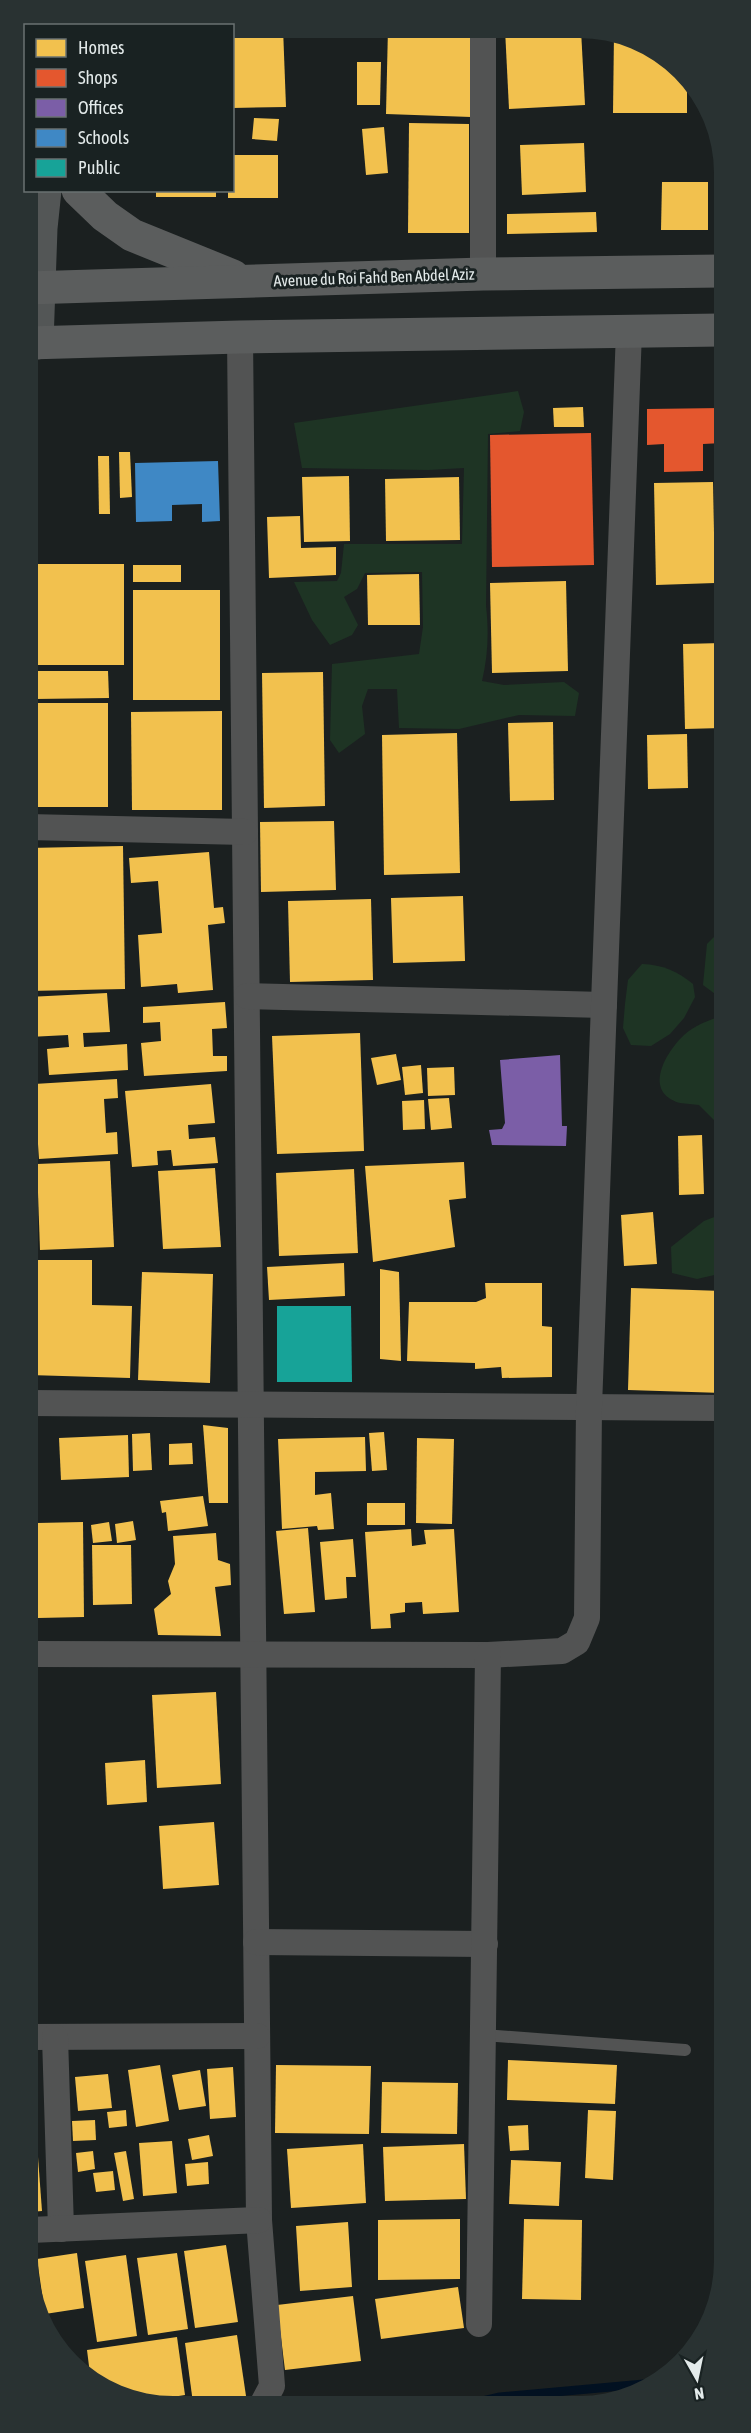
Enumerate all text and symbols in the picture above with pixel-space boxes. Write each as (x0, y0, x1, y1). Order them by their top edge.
legend (24, 24, 234, 192)
text: Homes (78, 37, 124, 58)
text: Shops (78, 67, 118, 88)
text: Offices (78, 97, 124, 118)
text: Schools (78, 127, 129, 148)
text: Public (78, 157, 120, 178)
street label: Avenue du Roi Fahd Ben Abdel Aziz (273, 264, 475, 290)
north arrow (667, 2349, 727, 2409)
text: N (693, 2384, 705, 2403)

